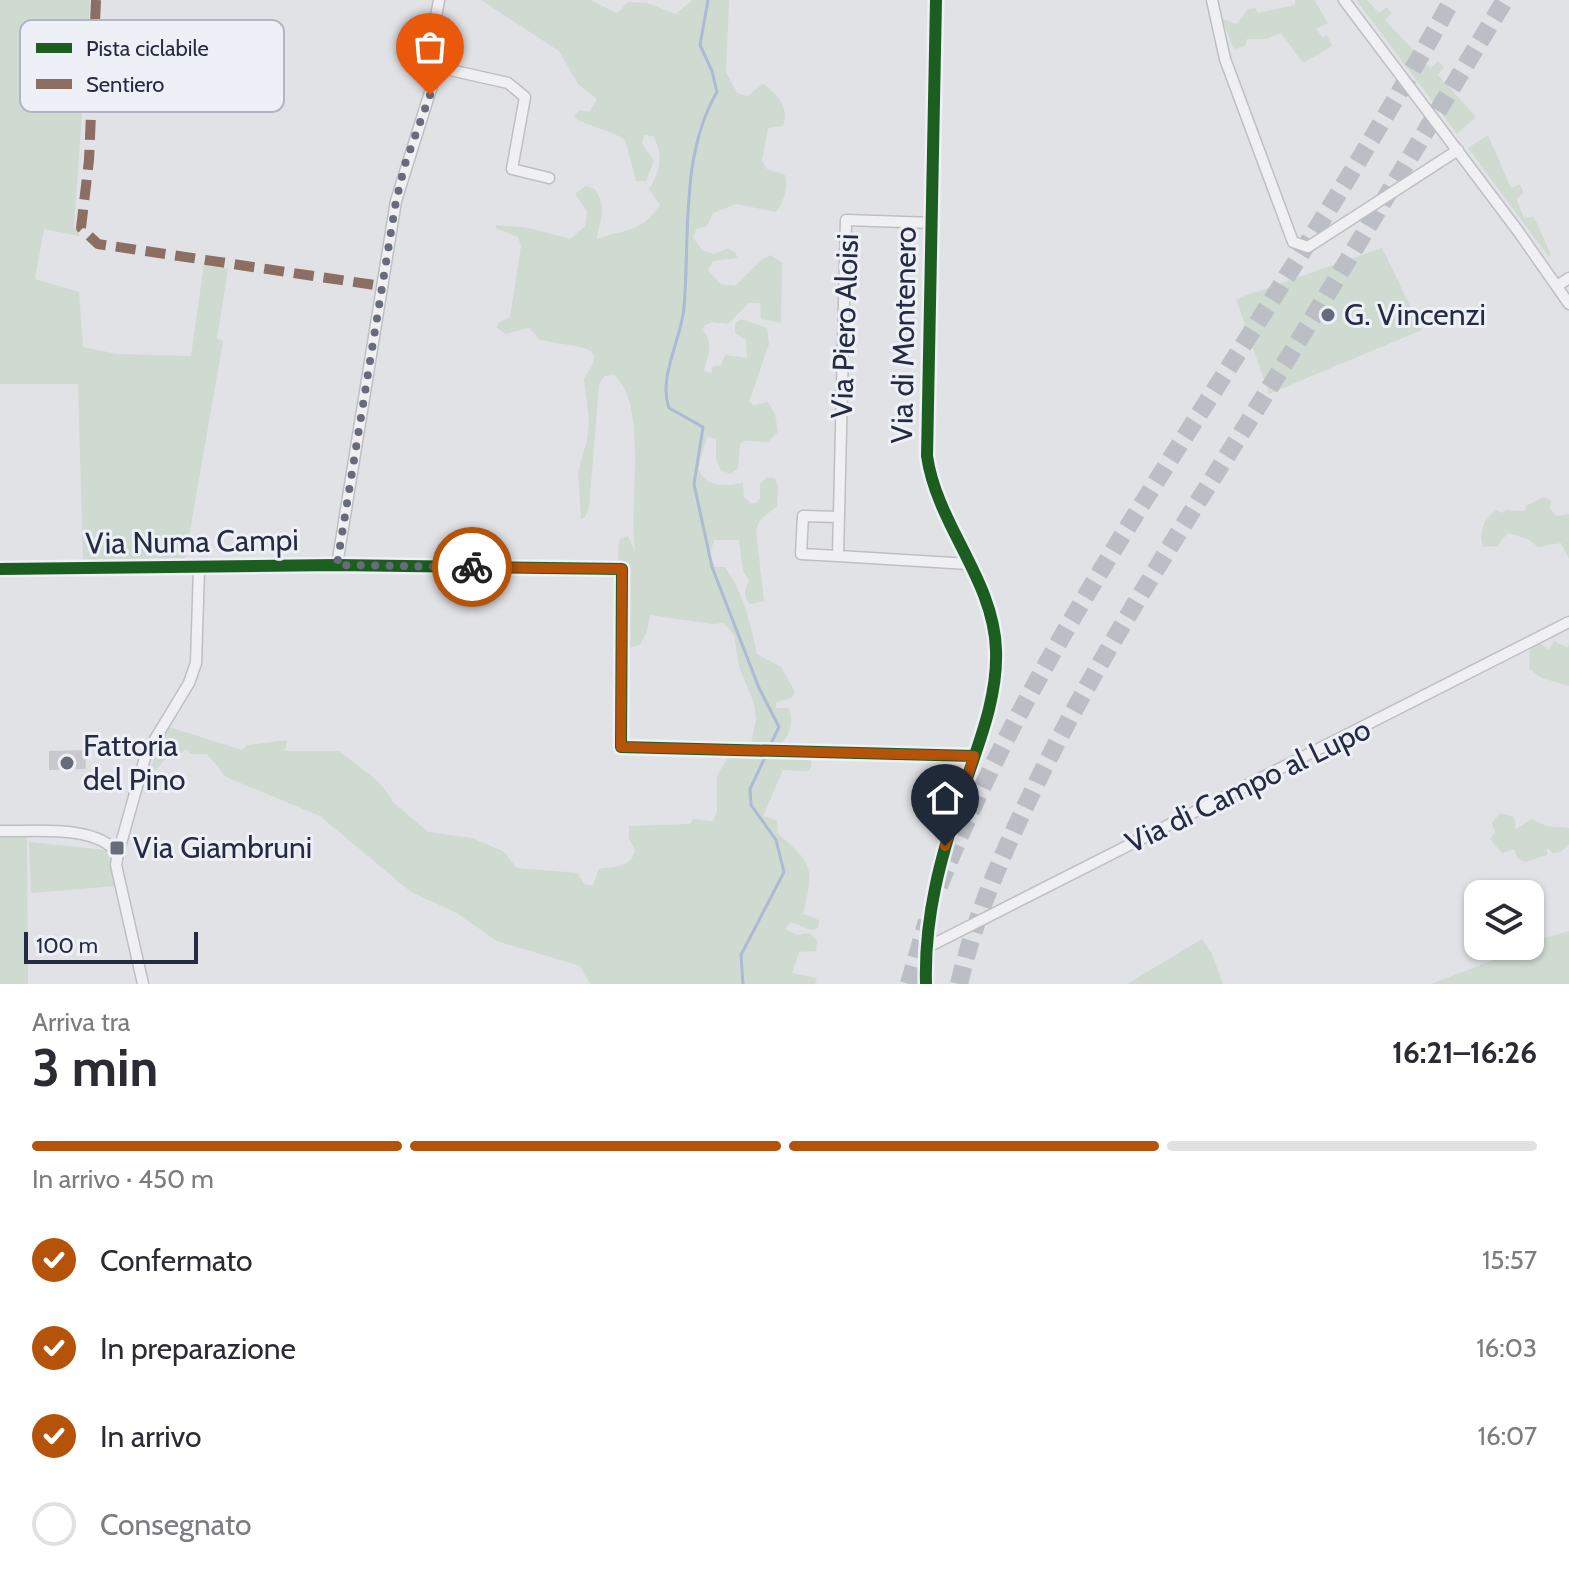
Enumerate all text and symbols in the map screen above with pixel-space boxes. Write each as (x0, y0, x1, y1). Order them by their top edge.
pin (396, 13, 464, 95)
legend (20, 20, 284, 112)
icon: bag (408, 25, 452, 69)
text: Pista ciclabile (86, 35, 209, 62)
text: Sentiero (86, 71, 164, 98)
street label: Via di Montenero (883, 226, 924, 444)
street label: Via Piero Aloisi (823, 233, 866, 419)
place label: G. Vincenzi (1344, 296, 1486, 333)
marker: G. Vincenzi (1319, 306, 1337, 324)
street label: Via Numa Campi (85, 521, 299, 562)
courier (432, 527, 512, 607)
icon: bike (450, 545, 494, 589)
street label: Via di Campo al Lupo (1119, 710, 1376, 861)
place label: Fattoria del Pino (83, 727, 185, 798)
marker: Fattoria del Pino (58, 754, 76, 772)
pin (911, 764, 979, 846)
icon: home (923, 776, 967, 820)
place label: Via Giambruni (133, 829, 312, 866)
marker: Via Giambruni (108, 839, 126, 857)
map controls (1464, 880, 1544, 960)
button: layers (1464, 880, 1544, 960)
scale bar (24, 928, 198, 964)
text: 100 m (36, 932, 98, 959)
text: Arriva tra (32, 1006, 130, 1038)
text: 16:21–16:26 (1392, 1034, 1537, 1071)
text: 3 min (32, 1036, 158, 1099)
text: In arrivo · 450 m (32, 1163, 214, 1195)
icon: check (32, 1238, 76, 1282)
text: Confermato (100, 1242, 253, 1279)
text: 15:57 (1482, 1244, 1537, 1276)
icon: check (32, 1326, 76, 1370)
text: In preparazione (100, 1330, 296, 1367)
text: 16:03 (1476, 1332, 1537, 1364)
icon: check (32, 1414, 76, 1458)
text: In arrivo (100, 1418, 202, 1455)
text: 16:07 (1477, 1420, 1537, 1452)
text: Consegnato (100, 1506, 251, 1543)

